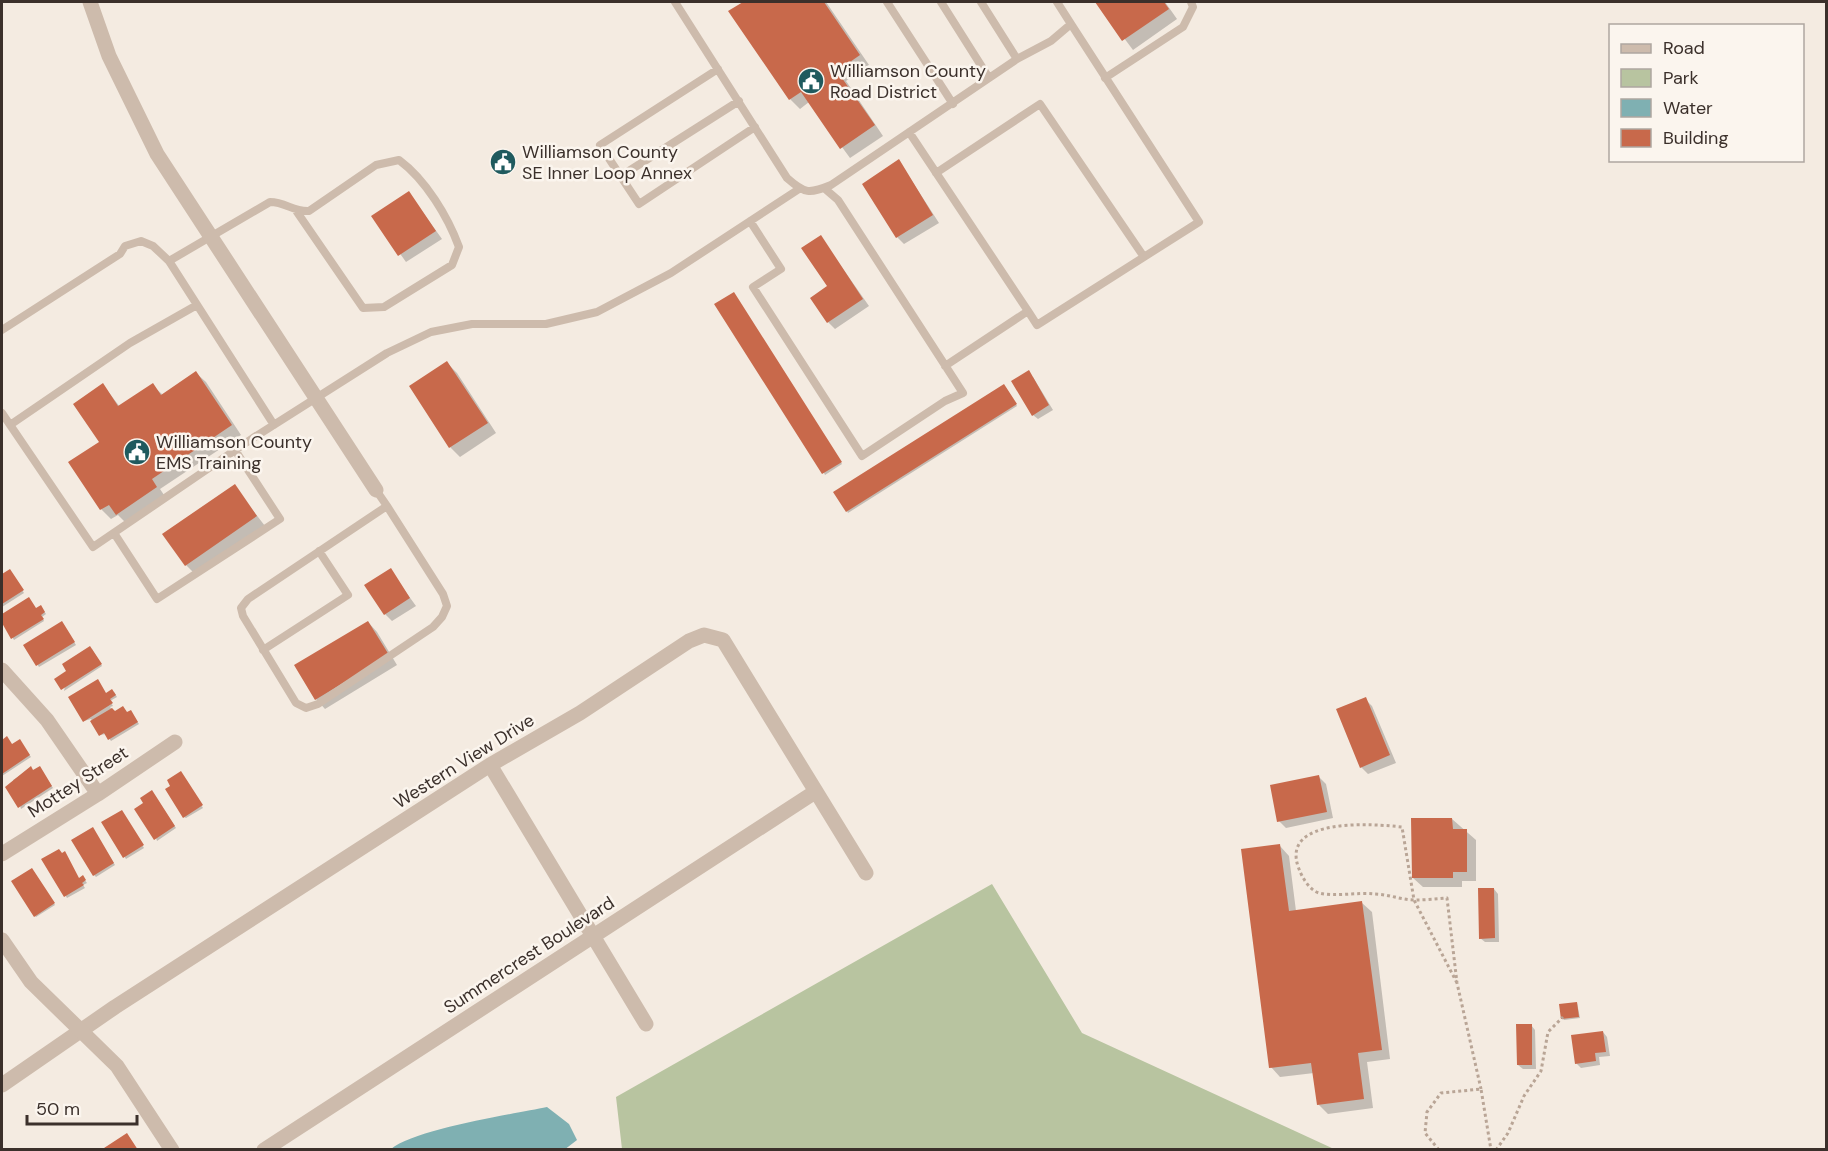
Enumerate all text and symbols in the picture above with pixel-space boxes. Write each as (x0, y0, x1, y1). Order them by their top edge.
legend (1609, 24, 1804, 162)
text: Road (1663, 36, 1705, 60)
place label: Williamson County Road District (830, 59, 986, 104)
public building icon: Williamson County Road District (796, 66, 826, 96)
text: Park (1663, 66, 1699, 90)
text: Water (1663, 96, 1713, 120)
text: Building (1663, 126, 1728, 150)
place label: Williamson County SE Inner Loop Annex (522, 140, 692, 185)
public building icon: Williamson County SE Inner Loop Annex (488, 147, 518, 177)
place label: Williamson County EMS Training (156, 430, 312, 475)
public building icon: Williamson County EMS Training (122, 437, 152, 467)
street label: Western View Drive (389, 708, 539, 814)
street label: Mottey Street (23, 741, 133, 823)
street label: Summercrest Boulevard (439, 891, 619, 1019)
scale bar (27, 1088, 136, 1126)
text: 50 m (36, 1097, 80, 1121)

